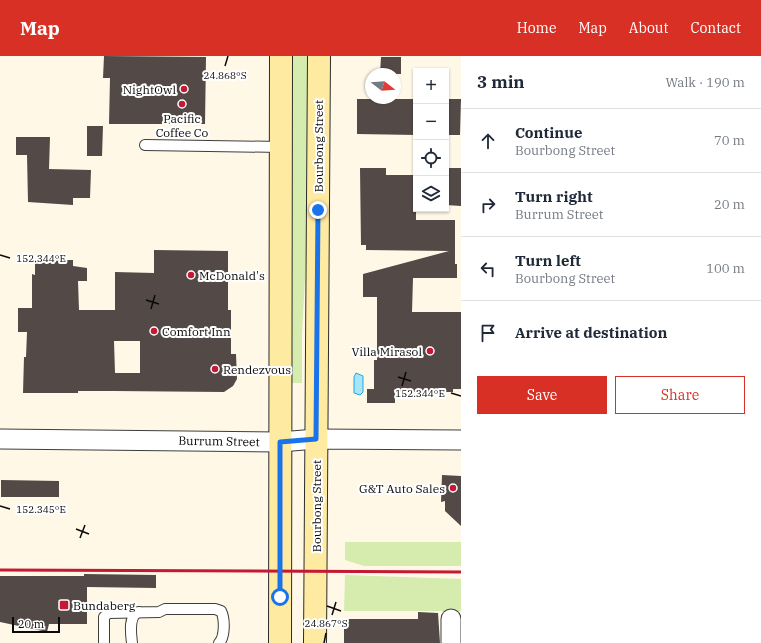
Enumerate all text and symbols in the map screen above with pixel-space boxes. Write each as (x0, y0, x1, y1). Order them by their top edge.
text: Map (20, 16, 60, 40)
text: Home (517, 19, 556, 37)
text: Map (578, 19, 607, 37)
text: About (629, 19, 668, 37)
text: Contact (690, 19, 741, 37)
north arrow (365, 68, 401, 104)
map controls (413, 68, 449, 212)
button: + (413, 68, 449, 104)
text: 24.868°S (203, 69, 247, 82)
text: 3 min (477, 71, 525, 93)
text: Walk · 190 m (666, 74, 745, 91)
place label: NightOwl (123, 82, 176, 97)
marker: NightOwl (179, 84, 189, 94)
marker: Pacific Coffee Co (177, 99, 187, 109)
street label: Bourbong Street (311, 100, 326, 192)
button: − (413, 104, 449, 140)
place label: Pacific Coffee Co (156, 111, 209, 140)
text: Continue (515, 123, 582, 142)
icon: ahead (477, 130, 499, 152)
text: 70 m (714, 132, 745, 149)
button: locate (413, 140, 449, 176)
text: Bourbong Street (515, 142, 615, 159)
button: layers (413, 176, 449, 212)
text: Turn right (515, 187, 593, 206)
icon: right (477, 194, 499, 216)
text: 20 m (714, 196, 745, 213)
route end (309, 201, 327, 219)
text: Burrum Street (515, 206, 603, 223)
text: Turn left (515, 251, 581, 270)
text: 152.344°E (16, 252, 66, 265)
icon: left (477, 258, 499, 280)
text: 100 m (706, 260, 745, 277)
place label: McDonald's (199, 268, 265, 283)
marker: McDonald's (186, 270, 196, 280)
text: Bourbong Street (515, 270, 615, 287)
icon: arrive (477, 322, 499, 344)
text: Arrive at destination (515, 323, 667, 342)
place label: Comfort Inn (162, 324, 231, 339)
marker: Comfort Inn (149, 326, 159, 336)
place label: Villa Mirasol (352, 344, 422, 359)
marker: Villa Mirasol (425, 346, 435, 356)
place label: Rendezvous (223, 362, 291, 377)
marker: Rendezvous (210, 364, 220, 374)
button: Save (477, 376, 607, 414)
button: Share (615, 376, 745, 414)
text: 152.344°E (395, 387, 445, 400)
street label: Burrum Street (178, 433, 260, 449)
street label: Bourbong Street (309, 460, 324, 552)
place label: G&T Auto Sales (359, 481, 445, 496)
marker: G&T Auto Sales (448, 483, 458, 493)
text: 152.345°E (16, 503, 66, 516)
route start (271, 588, 289, 606)
place label: Bundaberg (73, 598, 136, 613)
marker: Bundaberg (58, 599, 70, 611)
scale bar (12, 615, 60, 634)
text: 20 m (18, 617, 44, 631)
text: 24.867°S (304, 617, 348, 630)

